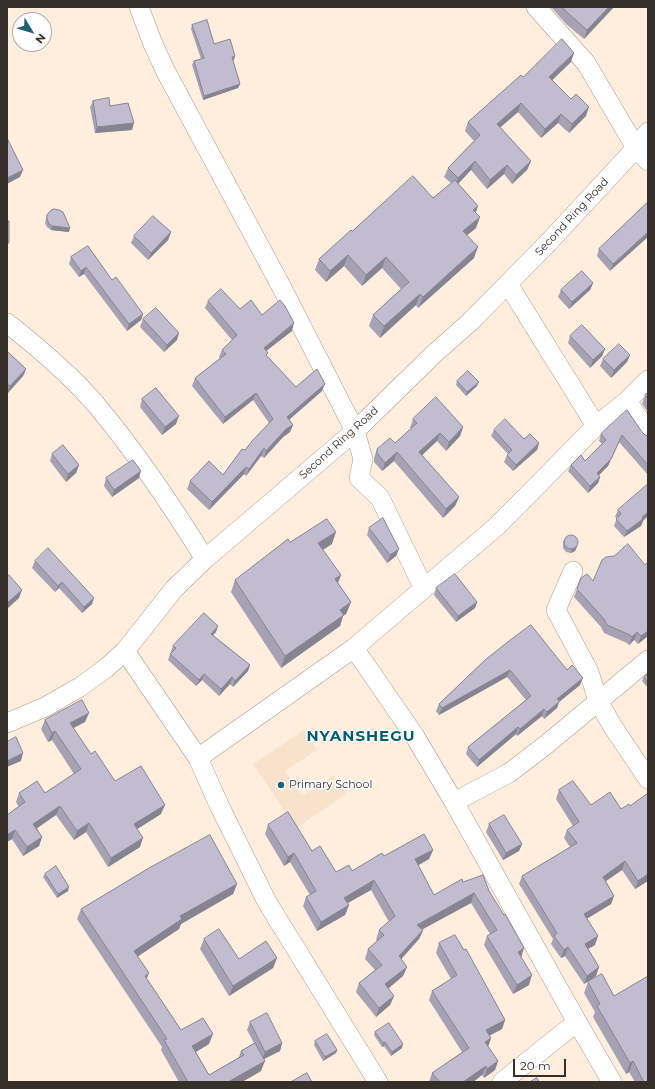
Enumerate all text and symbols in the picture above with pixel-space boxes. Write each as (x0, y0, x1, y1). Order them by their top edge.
north arrow (12, 12, 52, 52)
text: N (32, 31, 49, 47)
street label: Second Ring Road (532, 175, 612, 259)
street label: Second Ring Road (297, 404, 381, 482)
district label: NYANSHEGU (306, 728, 416, 746)
place label: Primary School (289, 778, 372, 792)
marker: Primary School (276, 780, 286, 790)
scale bar (515, 1051, 568, 1077)
text: 20 m (520, 1058, 551, 1073)

